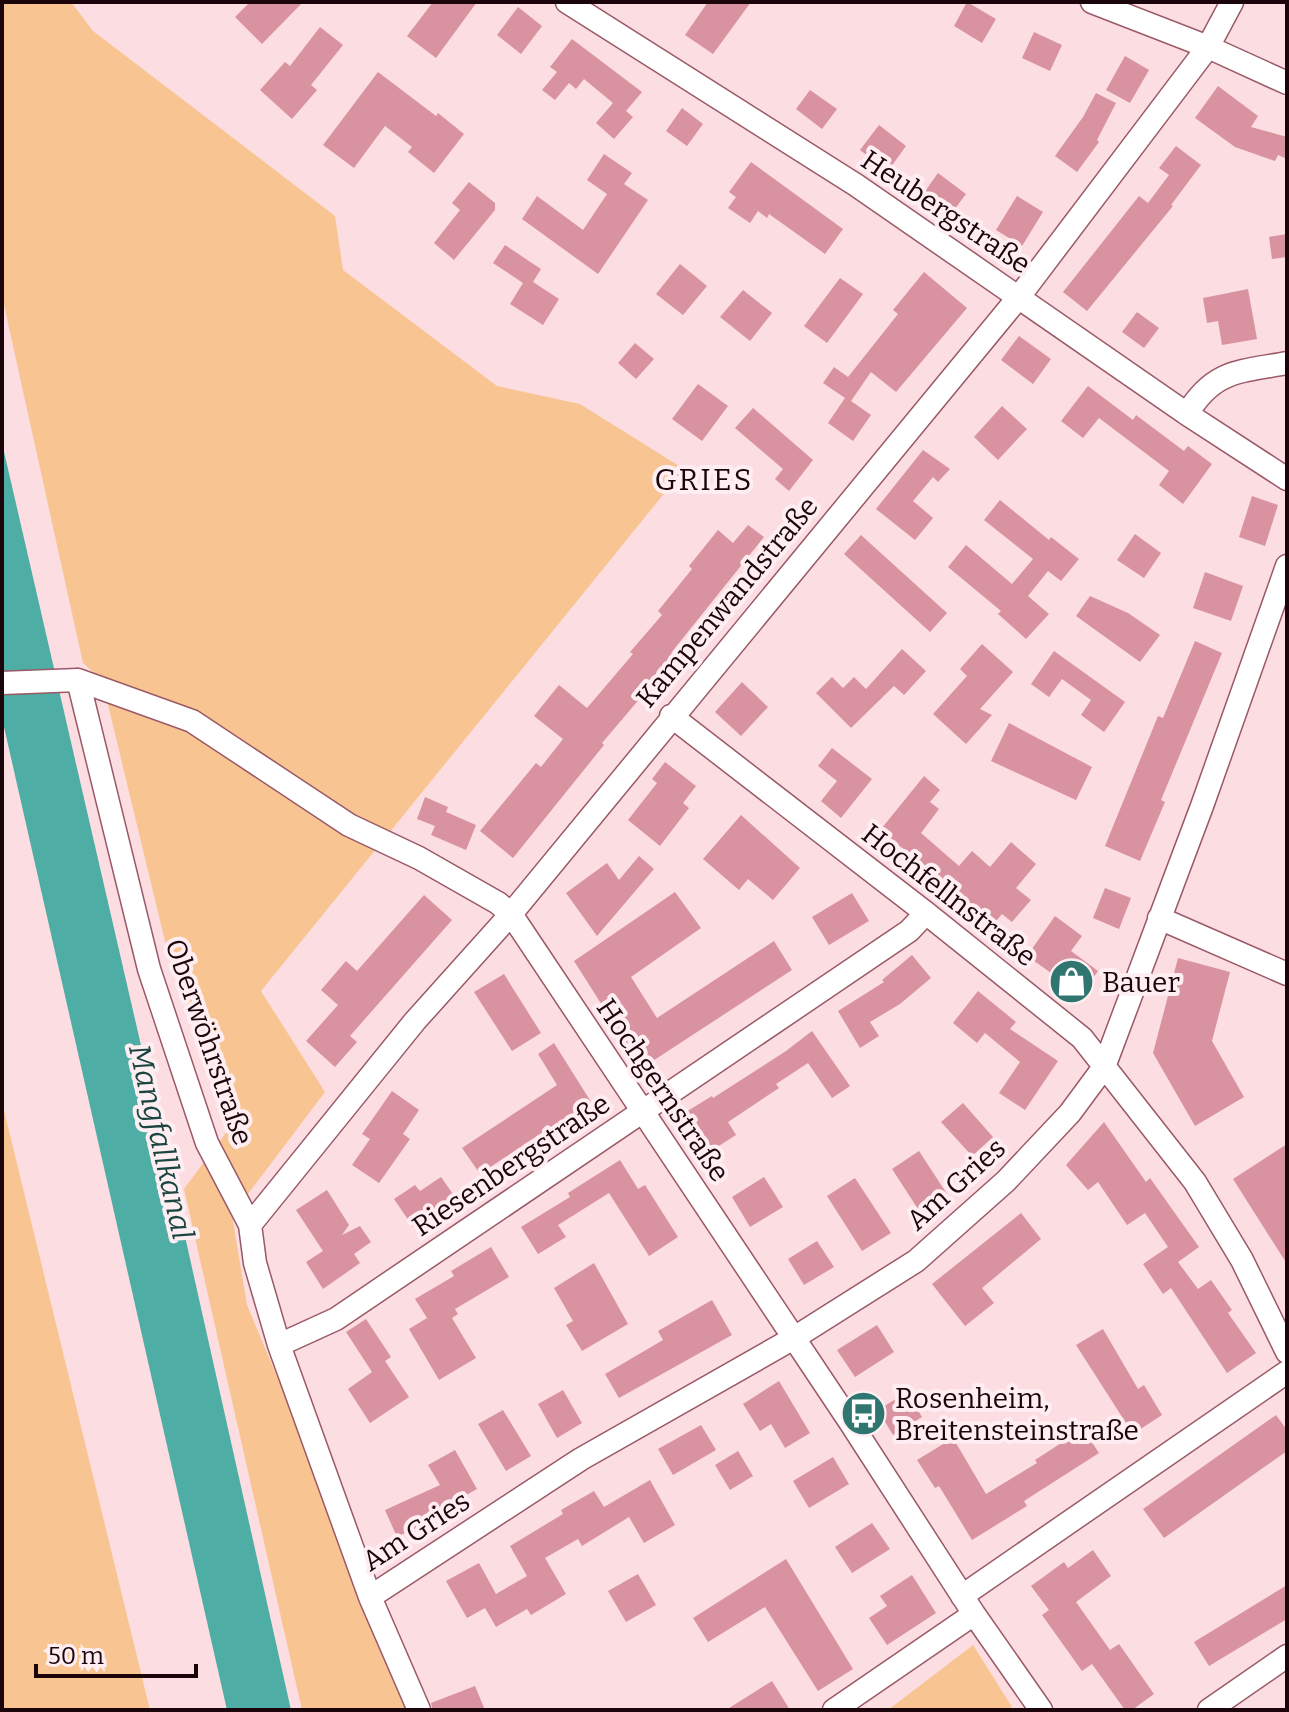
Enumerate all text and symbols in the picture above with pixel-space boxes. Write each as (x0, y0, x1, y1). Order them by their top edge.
street label: Heubergstraße (855, 143, 1037, 281)
district label: GRIES (654, 462, 754, 498)
street label: Kampenwandstraße (629, 490, 825, 714)
street label: Hochfellnstraße (856, 817, 1042, 973)
street label: Oberwöhrstraße (158, 935, 260, 1149)
shop icon: Bauer (1047, 958, 1095, 1006)
place label: Bauer (1102, 966, 1180, 999)
street label: Hochgernstraße (590, 992, 736, 1188)
water label: Mangfallkanal (121, 1041, 201, 1243)
street label: Riesenbergstraße (406, 1087, 616, 1243)
street label: Am Gries (900, 1131, 1012, 1237)
place label: Rosenheim, Breitensteinstraße (895, 1382, 1139, 1447)
bus stop icon: Rosenheim, Breitensteinstraße (840, 1390, 888, 1438)
street label: Am Gries (356, 1484, 476, 1578)
scale bar (36, 1628, 196, 1678)
text: 50 m (48, 1642, 104, 1670)

